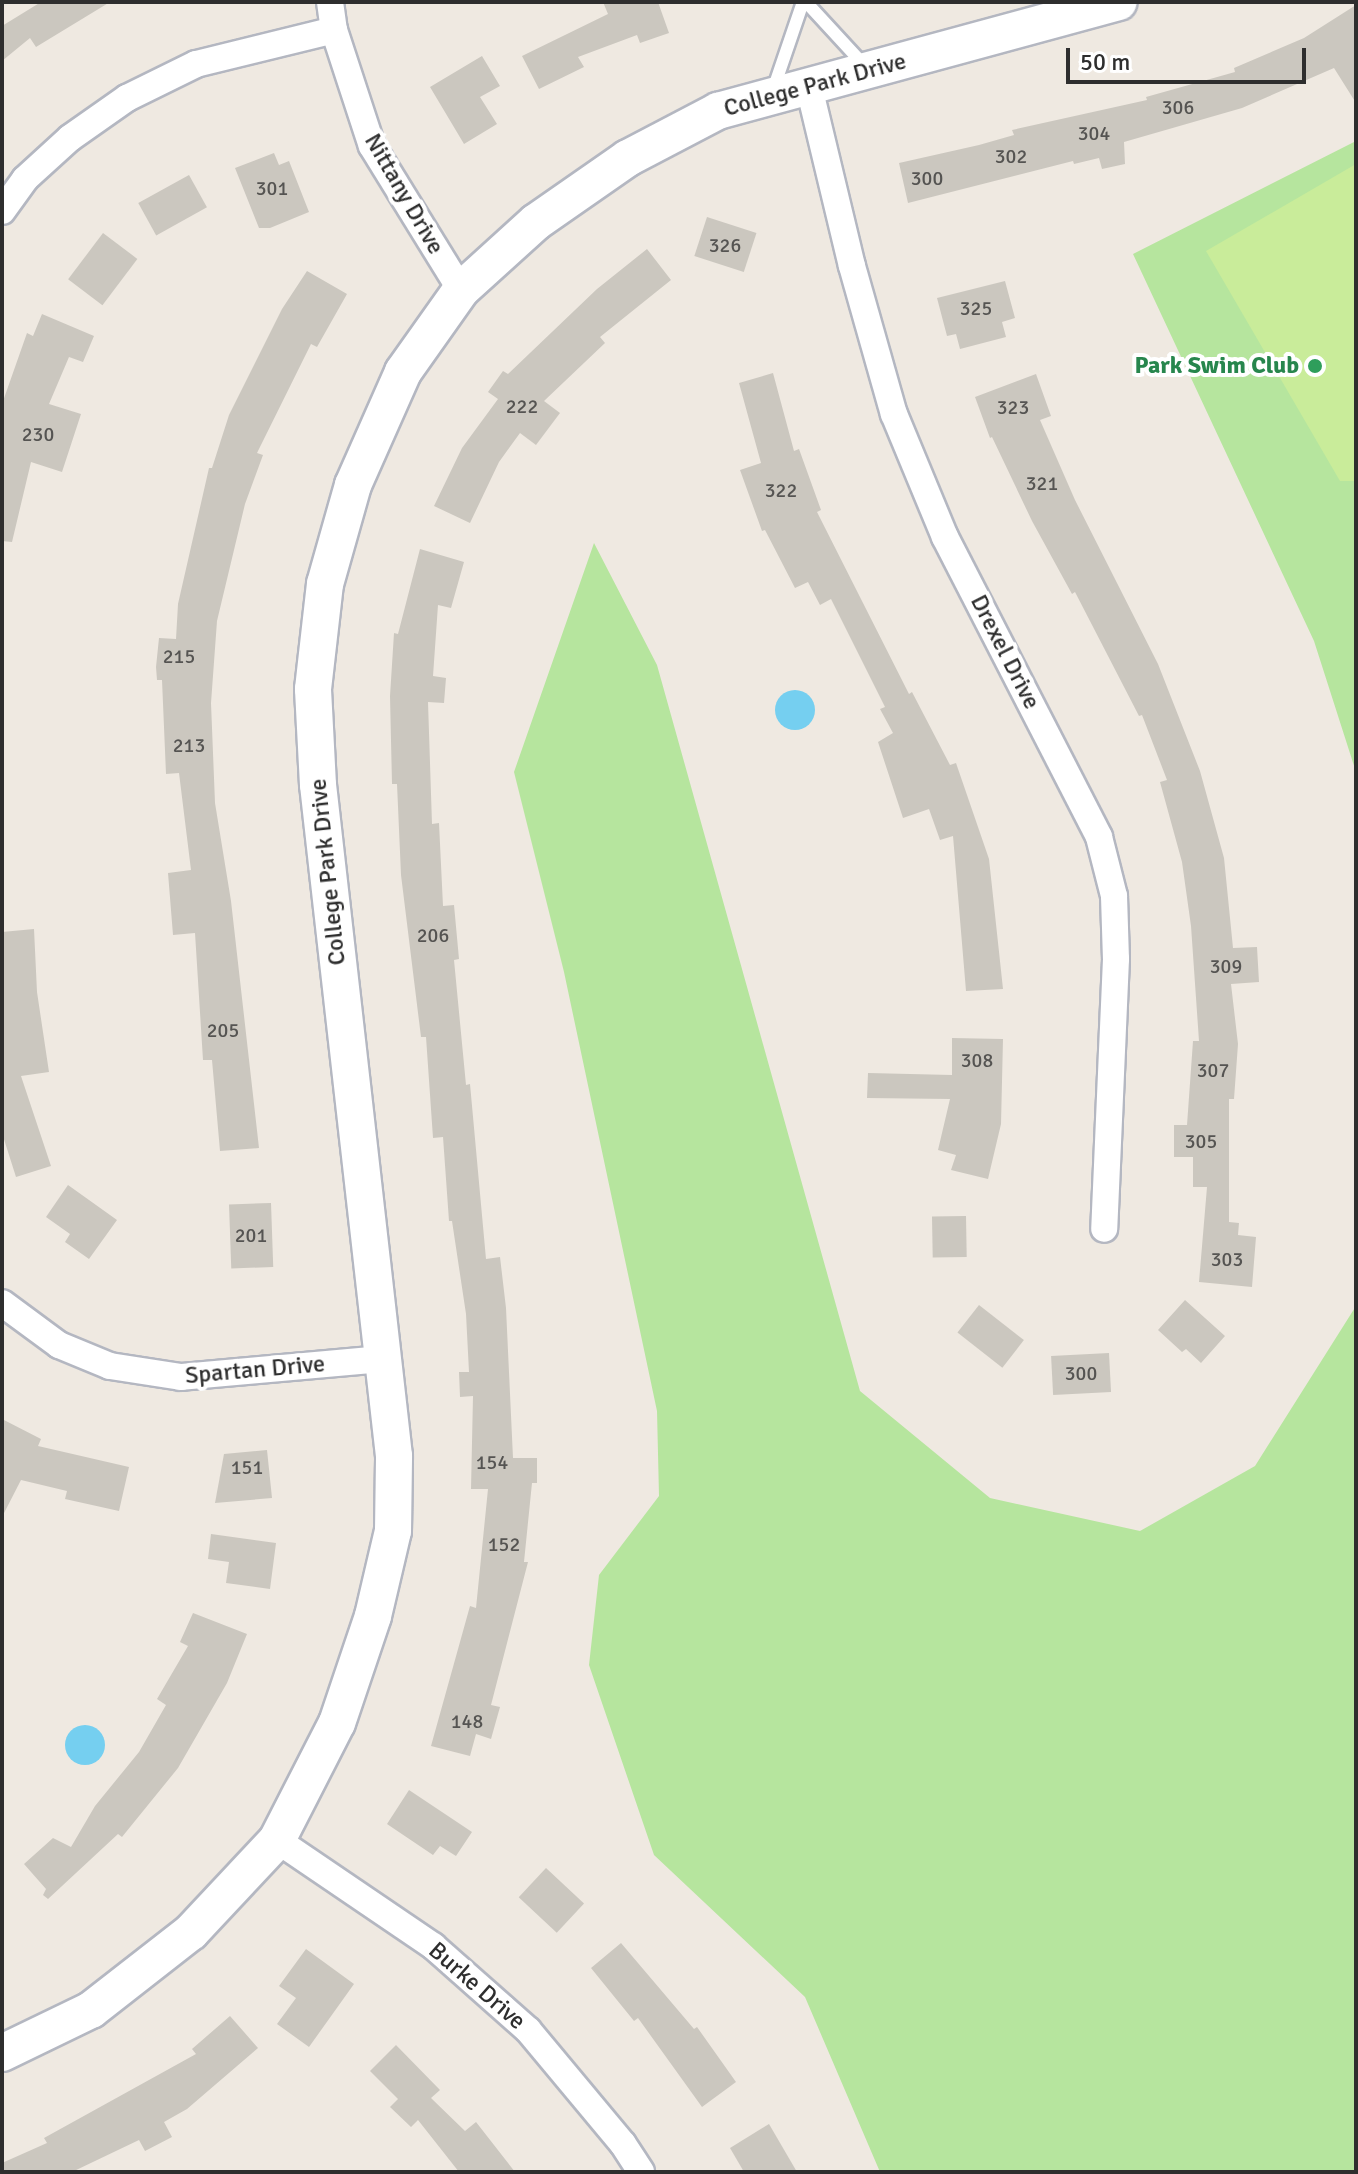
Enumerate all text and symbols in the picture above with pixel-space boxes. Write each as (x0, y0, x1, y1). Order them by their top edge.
scale bar (1070, 32, 1310, 82)
street label: College Park Drive (721, 47, 909, 123)
text: 50 m (1080, 47, 1130, 77)
house number: 306 (1162, 95, 1194, 119)
house number: 304 (1078, 121, 1110, 145)
street label: Nittany Drive (358, 129, 450, 259)
house number: 302 (995, 144, 1027, 168)
house number: 300 (911, 166, 943, 190)
house number: 301 (256, 176, 288, 200)
house number: 326 (709, 233, 741, 257)
house number: 325 (960, 296, 992, 320)
place label: Park Swim Club (1134, 352, 1299, 380)
marker: Park Swim Club (1306, 357, 1324, 375)
house number: 222 (506, 394, 538, 418)
house number: 323 (997, 395, 1029, 419)
house number: 230 (22, 422, 54, 446)
house number: 321 (1026, 471, 1058, 495)
house number: 322 (765, 478, 797, 502)
street label: Drexel Drive (964, 590, 1046, 714)
house number: 215 (163, 644, 195, 668)
house number: 213 (173, 733, 205, 757)
street label: College Park Drive (304, 777, 352, 967)
house number: 206 (417, 923, 449, 947)
house number: 309 (1210, 954, 1242, 978)
house number: 205 (207, 1018, 239, 1042)
house number: 308 (961, 1048, 993, 1072)
house number: 307 (1197, 1058, 1229, 1082)
house number: 305 (1185, 1129, 1217, 1153)
house number: 201 (235, 1223, 267, 1247)
house number: 303 (1211, 1247, 1243, 1271)
street label: Spartan Drive (184, 1350, 326, 1390)
house number: 300 (1065, 1361, 1097, 1385)
house number: 154 (476, 1450, 508, 1474)
house number: 151 (231, 1455, 263, 1479)
house number: 152 (488, 1532, 520, 1556)
house number: 148 (451, 1709, 483, 1733)
street label: Burke Drive (423, 1936, 531, 2036)

